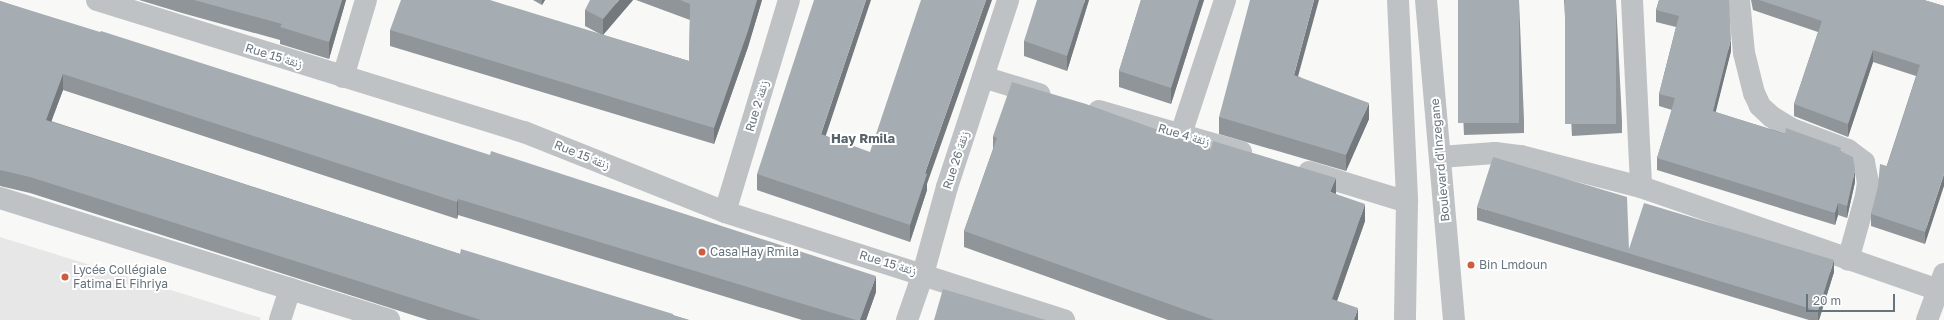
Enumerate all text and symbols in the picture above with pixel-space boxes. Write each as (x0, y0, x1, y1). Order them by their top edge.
street label: Rue 15 زنقة (244, 41, 304, 71)
street label: Rue 2 زنقة (742, 79, 772, 133)
street label: Boulevard d'Inzegane (1427, 98, 1453, 222)
street label: Rue 4 زنقة (1156, 121, 1212, 149)
street label: Rue 26 زنقة (940, 129, 972, 191)
district label: Hay Rmila (831, 130, 895, 146)
street label: Rue 15 زنقة (552, 137, 612, 173)
place label: Casa Hay Rmila (710, 245, 799, 259)
marker: Casa Hay Rmila (697, 247, 707, 257)
street label: Rue 15 زنقة (858, 248, 918, 278)
place label: Bin Lmdoun (1479, 258, 1547, 272)
marker: Bin Lmdoun (1466, 260, 1476, 270)
place label: Lycée Collégiale Fatima El Fihriya (73, 263, 168, 291)
marker: Lycée Collégiale Fatima El Fihriya (60, 272, 70, 282)
scale bar (1808, 286, 1897, 312)
text: 20 m (1813, 293, 1841, 308)

